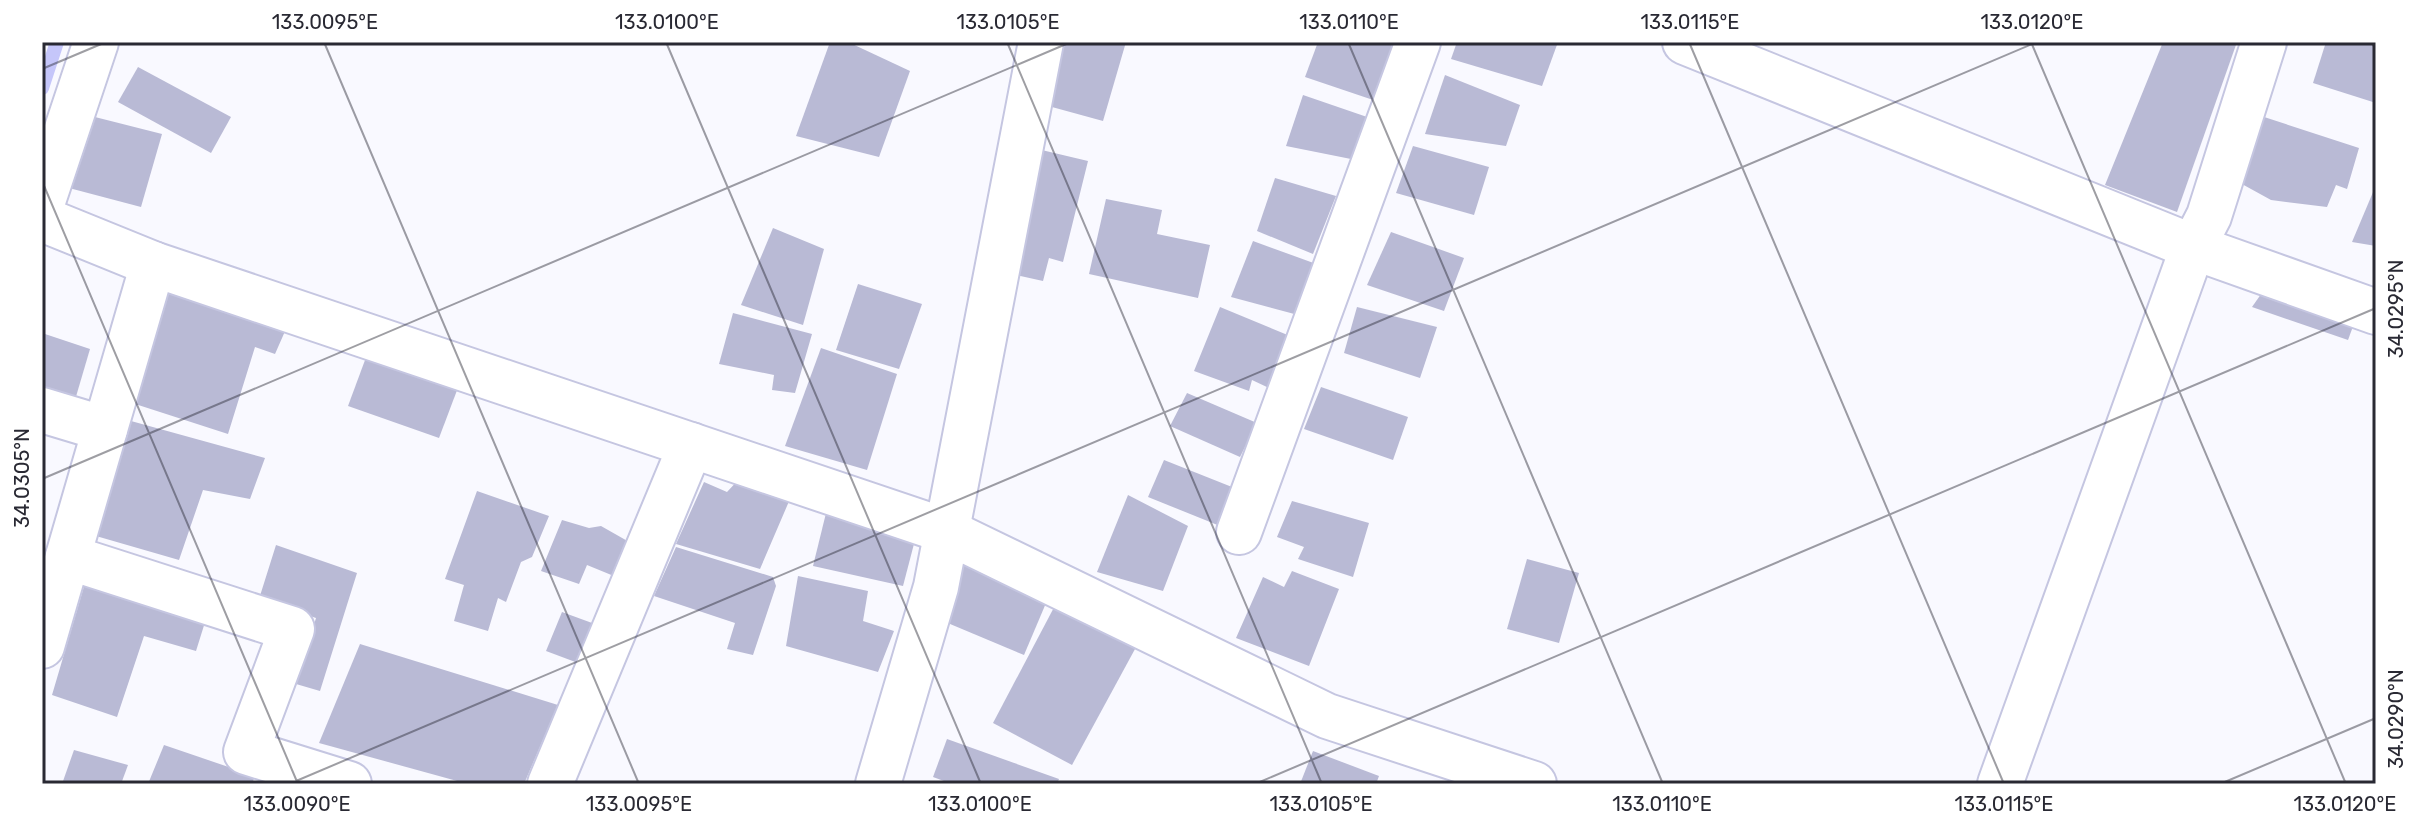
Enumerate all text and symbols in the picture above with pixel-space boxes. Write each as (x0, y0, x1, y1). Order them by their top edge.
text: 133.0095°E (272, 10, 378, 34)
text: 133.0100°E (615, 10, 719, 34)
text: 133.0105°E (956, 10, 1060, 34)
text: 133.0110°E (1299, 10, 1399, 34)
text: 133.0115°E (1641, 10, 1739, 34)
text: 133.0120°E (1981, 10, 2083, 34)
text: 34.0295°N (2384, 260, 2408, 358)
text: 34.0305°N (10, 428, 34, 528)
text: 34.0290°N (2384, 669, 2408, 769)
text: 133.0090°E (243, 792, 351, 816)
text: 133.0095°E (586, 792, 692, 816)
text: 133.0100°E (928, 792, 1032, 816)
text: 133.0105°E (1269, 792, 1373, 816)
text: 133.0110°E (1612, 792, 1712, 816)
text: 133.0115°E (1955, 792, 2053, 816)
text: 133.0120°E (2294, 792, 2396, 816)

